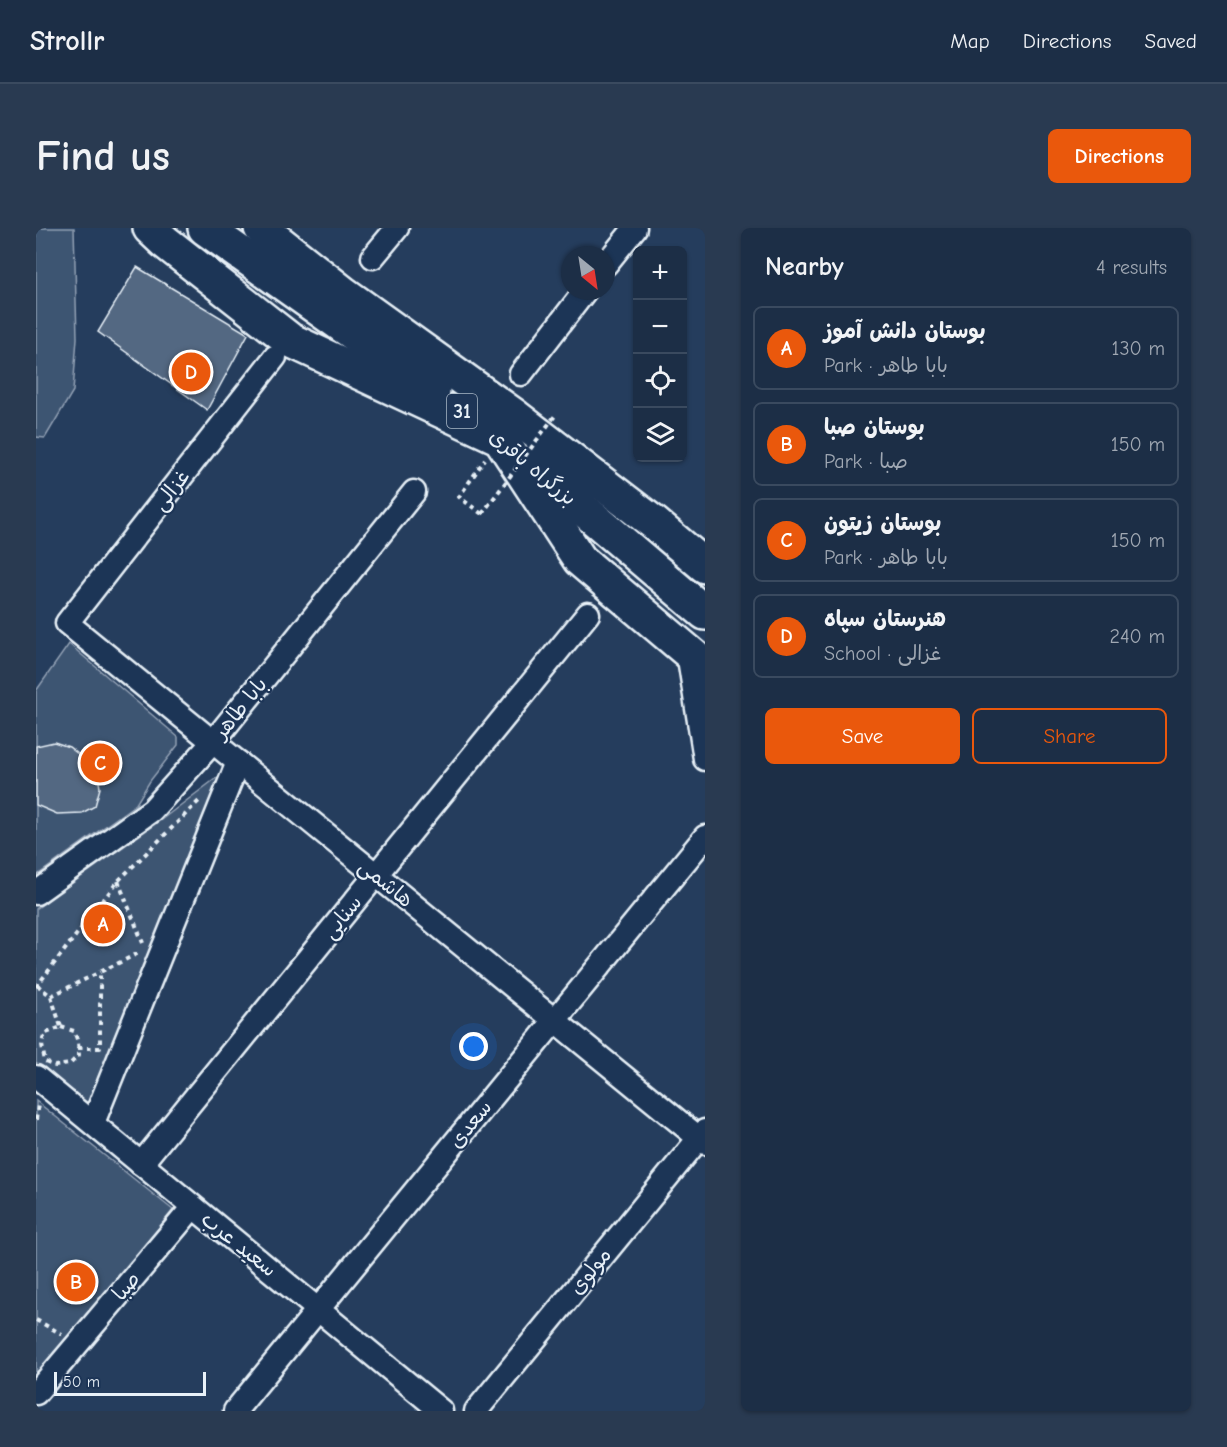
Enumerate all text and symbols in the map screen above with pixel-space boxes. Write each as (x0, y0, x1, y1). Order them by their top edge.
text: Strollr (30, 25, 104, 57)
text: Map (950, 29, 990, 53)
text: Directions (1023, 29, 1112, 53)
text: Saved (1145, 29, 1197, 53)
button: Directions (1048, 129, 1191, 183)
text: Find us (36, 132, 170, 181)
north arrow (561, 246, 615, 300)
map controls (633, 246, 687, 462)
button: + (633, 246, 687, 300)
text: Nearby (765, 252, 844, 282)
text: 4 results (1096, 256, 1167, 279)
button: − (633, 300, 687, 354)
text: بوستان دانش آموز (824, 318, 986, 344)
text: A (781, 337, 792, 360)
text: 130 m (1112, 337, 1165, 360)
pin: D (172, 350, 210, 394)
button: locate (633, 354, 687, 408)
text: Park · بابا طاهر (824, 354, 948, 377)
road number: 31 (447, 394, 477, 428)
button: layers (633, 408, 687, 462)
text: بوستان صبا (824, 414, 925, 440)
street label: بزرگراه باقری (484, 424, 581, 511)
text: B (780, 433, 793, 456)
text: 150 m (1111, 433, 1165, 456)
text: Park · صبا (824, 450, 908, 473)
street label: غزالی (147, 465, 196, 517)
text: بوستان زیتون (824, 510, 941, 536)
text: C (780, 529, 793, 552)
text: 150 m (1111, 529, 1165, 552)
text: Park · بابا طاهر (824, 546, 948, 569)
text: هنرستان سپاه (824, 606, 946, 632)
text: D (780, 625, 793, 648)
text: 240 m (1110, 625, 1165, 648)
text: School · غزالی (824, 642, 941, 665)
street label: بابا طاهر (207, 672, 273, 746)
button: Save (765, 708, 960, 764)
button: Share (972, 708, 1167, 764)
pin: C (80, 740, 120, 786)
street label: هاشمی (353, 854, 418, 914)
street label: سنایی (317, 890, 368, 945)
pin: A (84, 902, 122, 946)
your location (459, 1032, 488, 1061)
street label: سعدی (443, 1095, 497, 1153)
street label: سعید عرب (196, 1206, 281, 1282)
street label: مولوی (564, 1243, 617, 1300)
pin: B (56, 1260, 96, 1304)
street label: صبا (107, 1267, 146, 1306)
scale bar (54, 1369, 206, 1396)
text: 50 m (63, 1373, 100, 1391)

